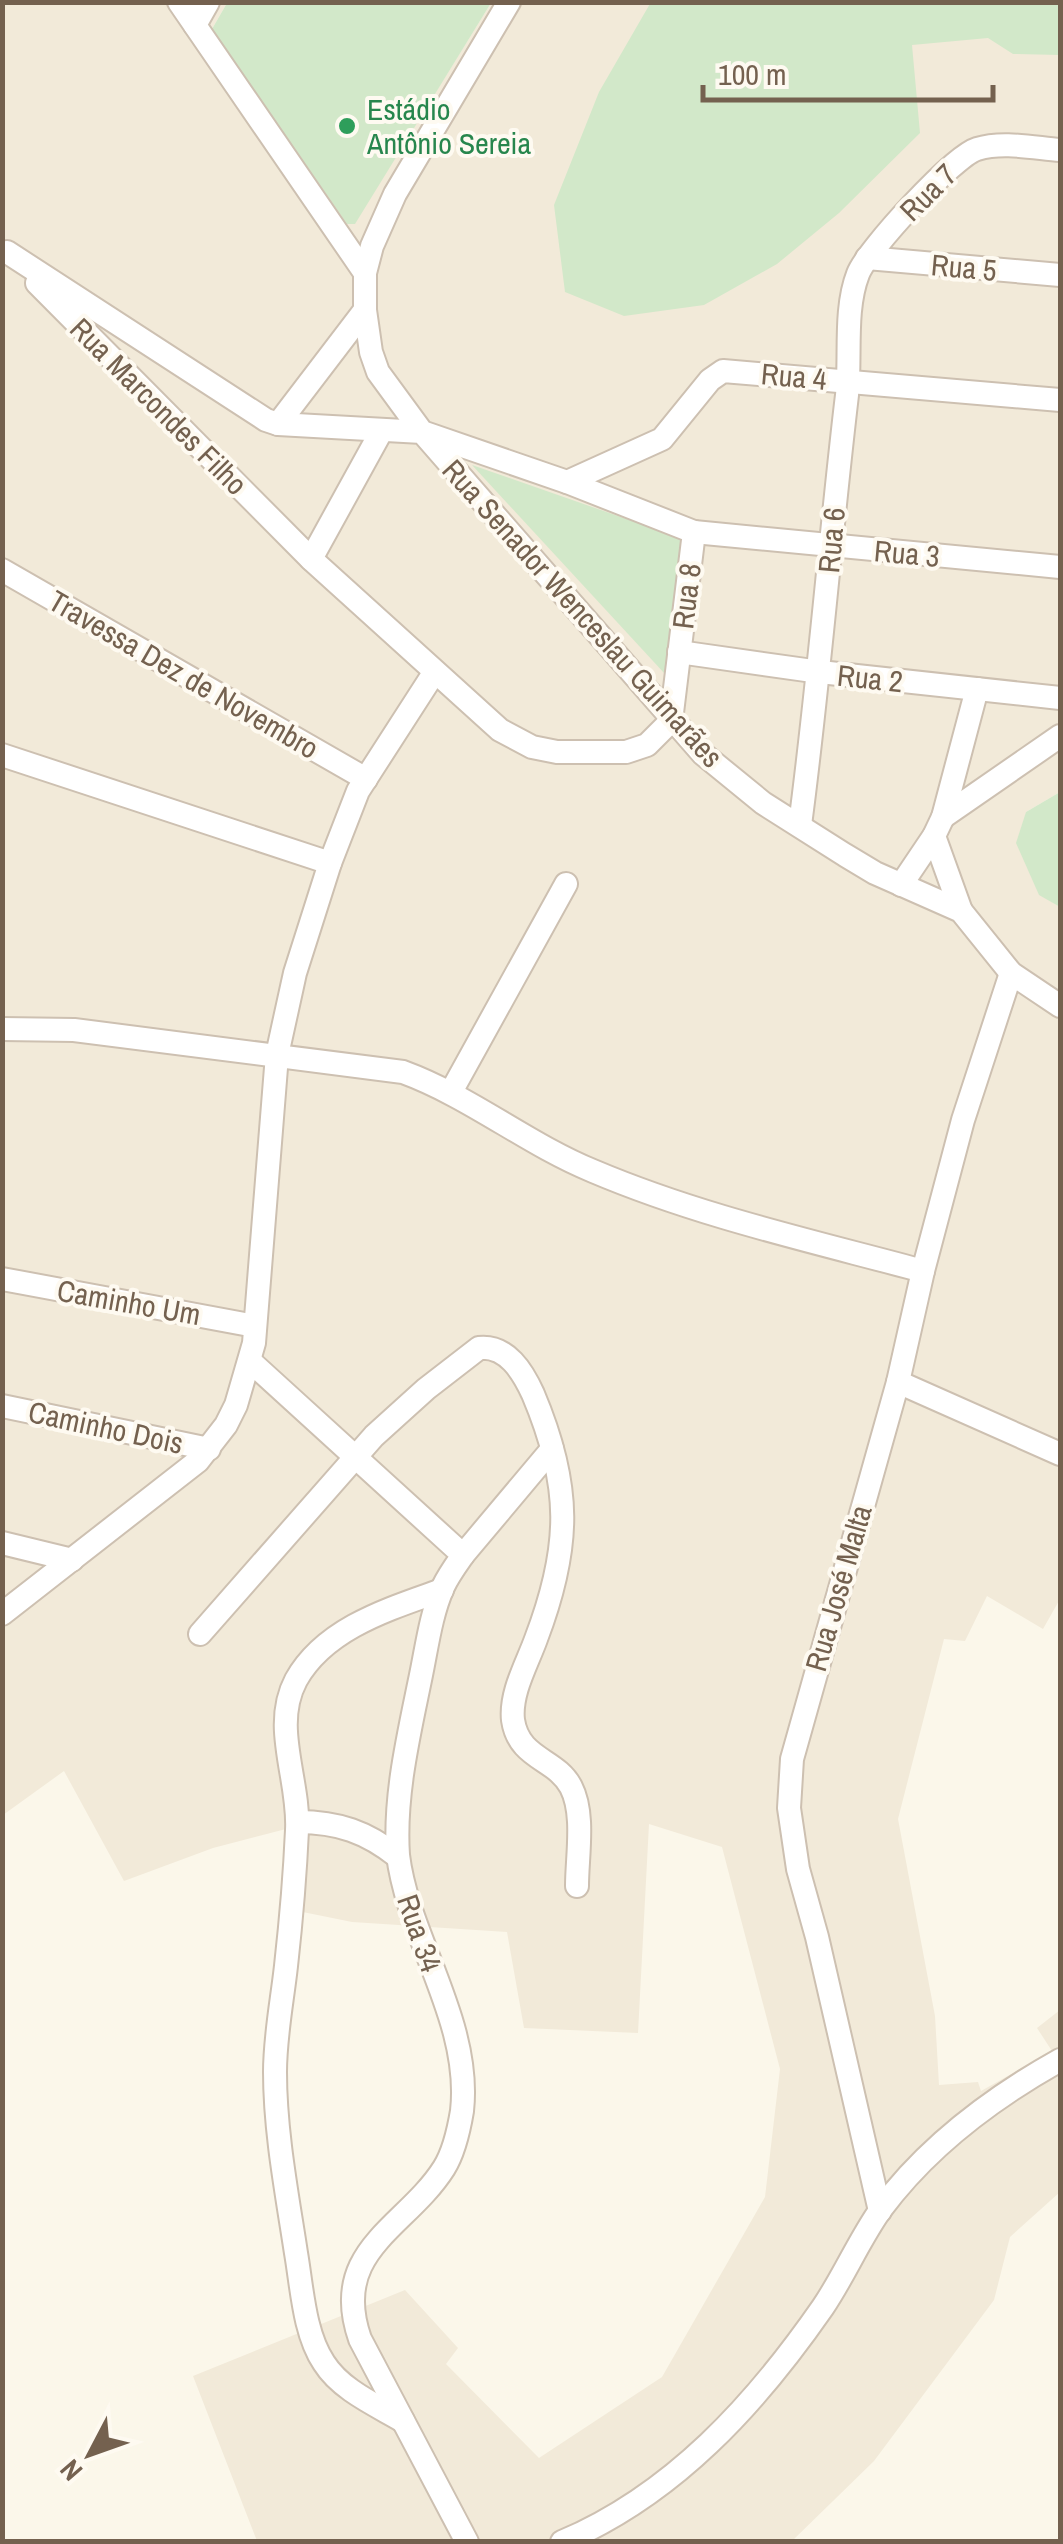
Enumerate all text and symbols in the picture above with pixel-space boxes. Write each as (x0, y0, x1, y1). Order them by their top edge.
scale bar (703, 40, 993, 102)
text: 100 m (718, 54, 786, 94)
place label: Estádio Antônio Sereia (366, 89, 531, 163)
marker: Estádio Antônio Sereia (336, 115, 358, 137)
street label: Rua 7 (891, 155, 965, 229)
street label: Rua 5 (930, 244, 998, 290)
street label: Rua Marcondes Filho (62, 309, 256, 503)
street label: Rua 4 (760, 353, 829, 399)
street label: Rua Senador Wenceslau Guimarães (434, 450, 732, 776)
street label: Rua 6 (808, 506, 854, 574)
street label: Rua 3 (873, 530, 941, 576)
street label: Rua 8 (662, 561, 710, 631)
street label: Travessa Dez de Novembro (42, 580, 326, 768)
street label: Rua 2 (835, 655, 905, 701)
street label: Caminho Um (54, 1270, 204, 1334)
street label: Caminho Dois (25, 1391, 187, 1463)
street label: Rua José Malta (795, 1500, 881, 1676)
street label: Rua 34 (388, 1889, 452, 1977)
north arrow (40, 2404, 140, 2504)
text: N (51, 2452, 91, 2489)

